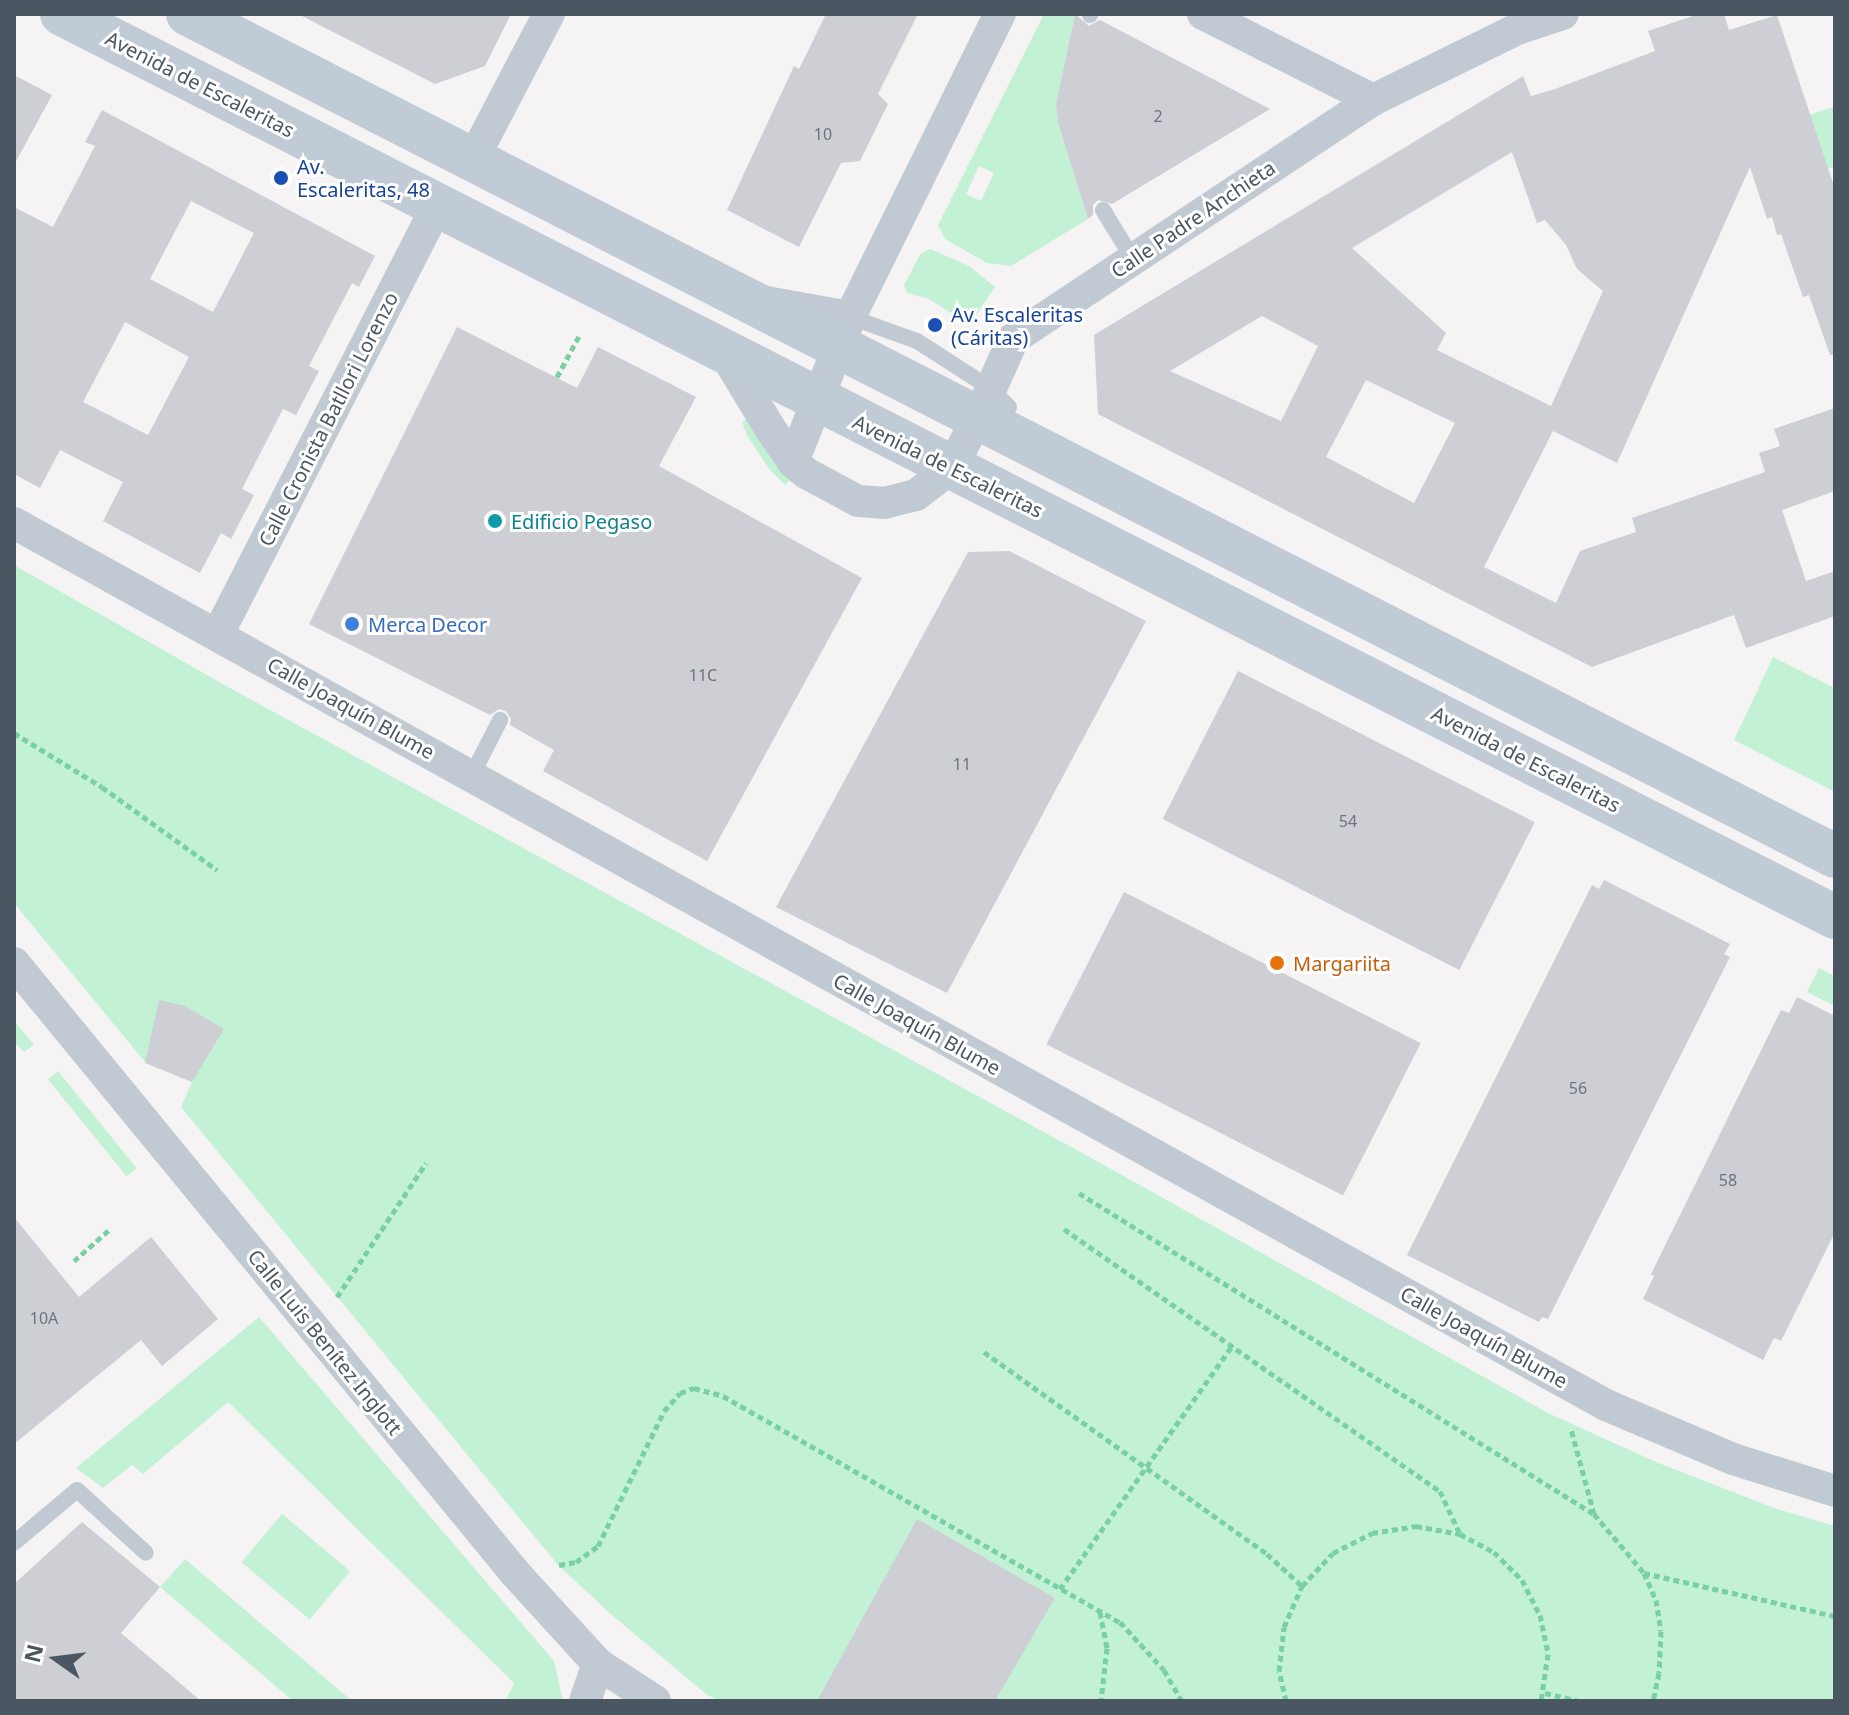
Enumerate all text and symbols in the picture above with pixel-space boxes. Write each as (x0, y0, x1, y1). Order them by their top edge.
street label: Avenida de Escaleritas (102, 26, 298, 142)
house number: 2 (1153, 106, 1163, 126)
house number: 10 (814, 124, 832, 144)
place label: Av. Escaleritas, 48 (297, 154, 430, 201)
street label: Calle Padre Anchieta (1106, 155, 1280, 283)
marker: Av. Escaleritas, 48 (272, 169, 290, 187)
street label: Calle Cronista Batllori Lorenzo (253, 288, 403, 550)
place label: Av. Escaleritas (Cáritas) (951, 302, 1083, 349)
marker: Av. Escaleritas (Cáritas) (926, 316, 944, 334)
street label: Avenida de Escaleritas (849, 409, 1047, 523)
place label: Edificio Pegaso (511, 509, 652, 533)
marker: Edificio Pegaso (486, 512, 504, 530)
place label: Merca Decor (368, 612, 487, 636)
marker: Merca Decor (343, 615, 361, 633)
street label: Calle Joaquín Blume (263, 652, 439, 764)
house number: 11C (689, 665, 717, 685)
street label: Avenida de Escaleritas (1428, 701, 1624, 817)
house number: 11 (953, 754, 971, 774)
house number: 54 (1339, 811, 1357, 831)
place label: Margariita (1293, 951, 1391, 975)
marker: Margariita (1268, 954, 1286, 972)
street label: Calle Joaquín Blume (829, 968, 1005, 1080)
house number: 56 (1569, 1078, 1587, 1098)
house number: 58 (1719, 1170, 1737, 1190)
street label: Calle Luis Benítez Inglott (243, 1245, 407, 1439)
street label: Calle Joaquín Blume (1396, 1281, 1572, 1393)
house number: 10A (30, 1308, 58, 1328)
north arrow (16, 1619, 96, 1699)
text: N (16, 1641, 49, 1666)

